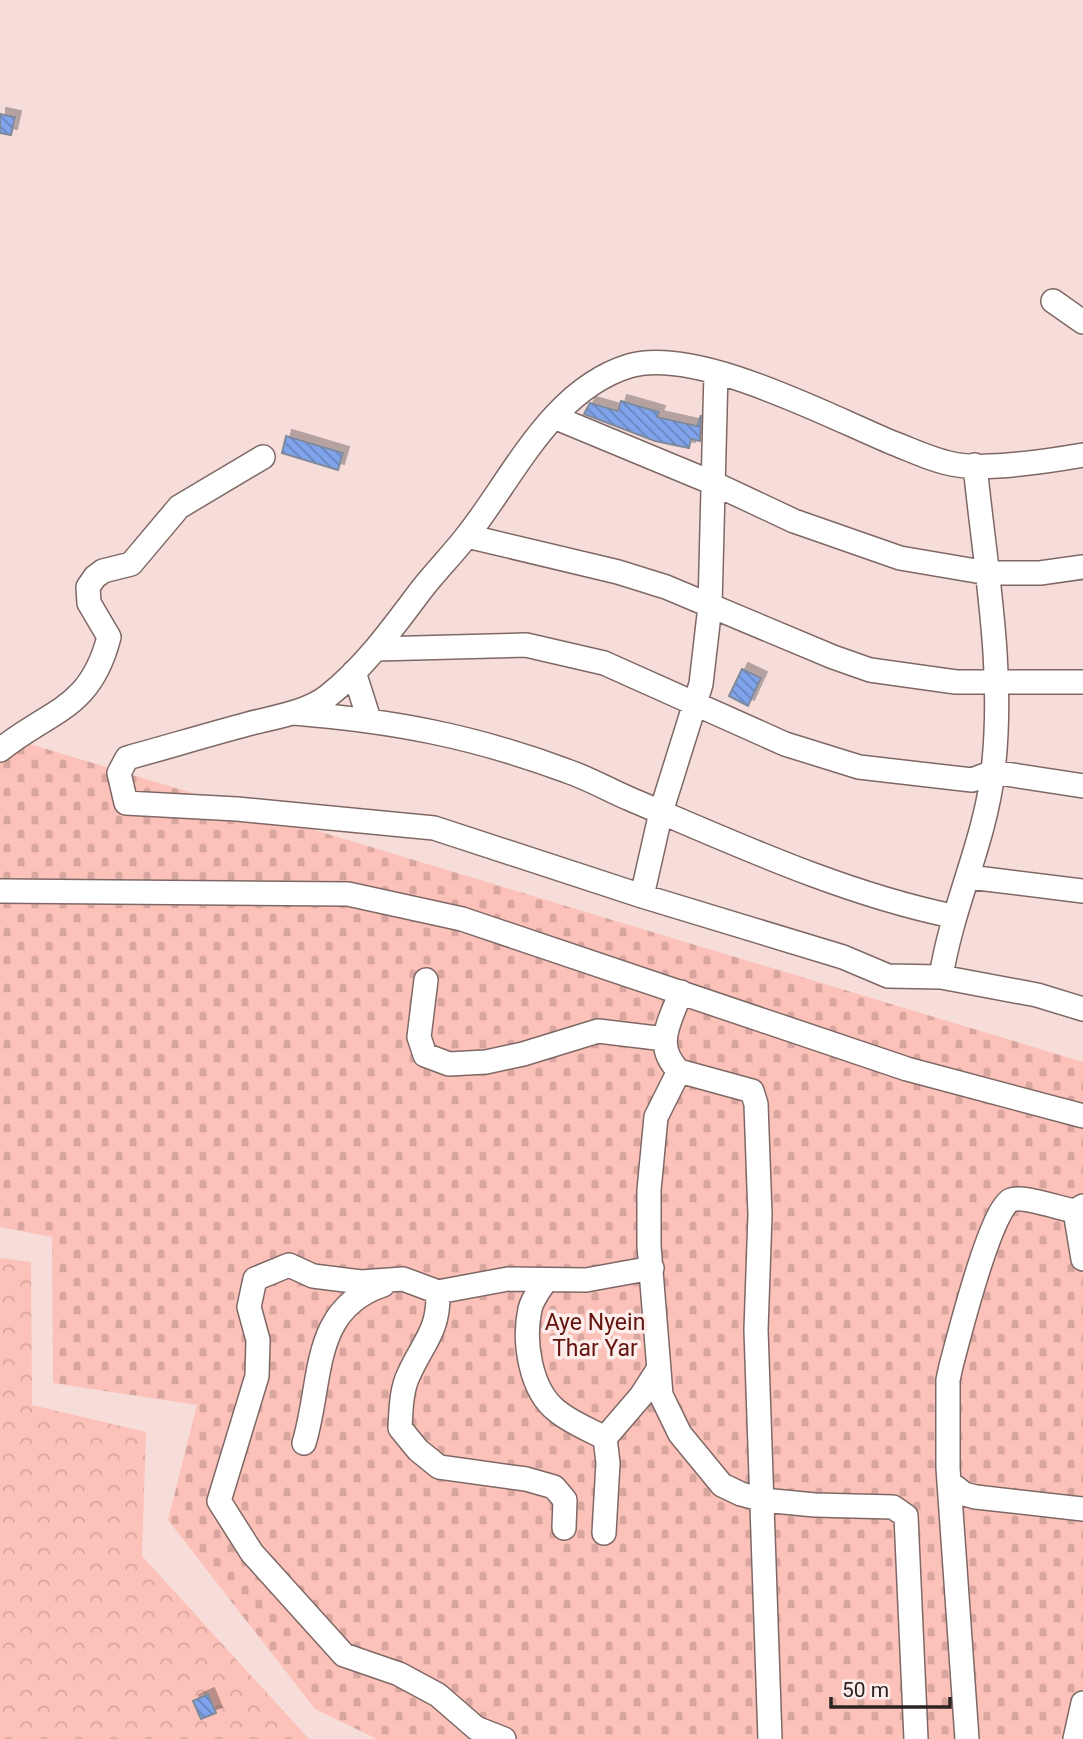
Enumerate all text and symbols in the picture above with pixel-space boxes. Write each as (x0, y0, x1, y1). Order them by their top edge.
park label: Aye Nyein Thar Yar (545, 1309, 645, 1362)
scale bar (831, 1666, 950, 1710)
text: 50 m (842, 1678, 889, 1702)

